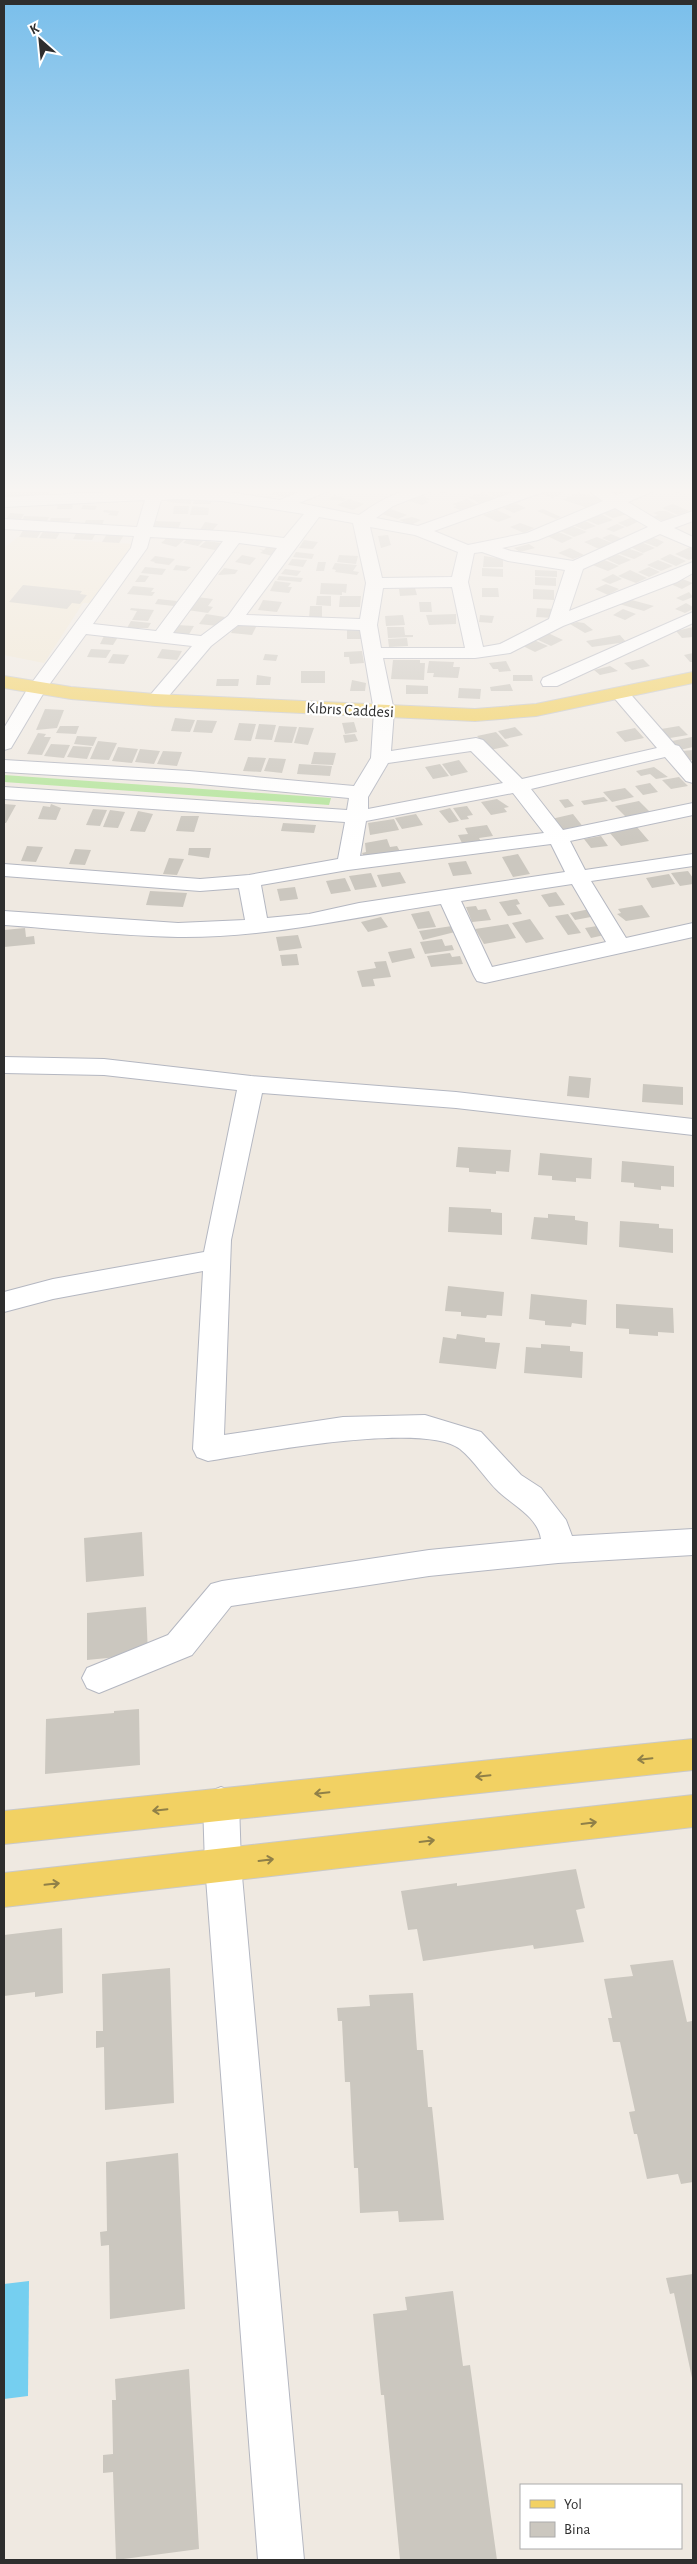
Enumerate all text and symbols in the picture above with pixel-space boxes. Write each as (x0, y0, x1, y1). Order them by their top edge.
north arrow (15, 15, 65, 65)
text: K (28, 21, 42, 37)
street label: Kıbrıs Caddesi (306, 700, 394, 720)
one-way arrow (637, 1754, 653, 1764)
one-way arrow (475, 1771, 491, 1781)
one-way arrow (314, 1788, 330, 1798)
one-way arrow (152, 1805, 168, 1815)
one-way arrow (580, 1818, 596, 1828)
one-way arrow (419, 1836, 435, 1846)
one-way arrow (257, 1855, 273, 1865)
one-way arrow (44, 1879, 60, 1889)
legend (520, 2484, 682, 2549)
text: Yol (564, 2497, 582, 2512)
text: Bina (564, 2522, 590, 2537)

